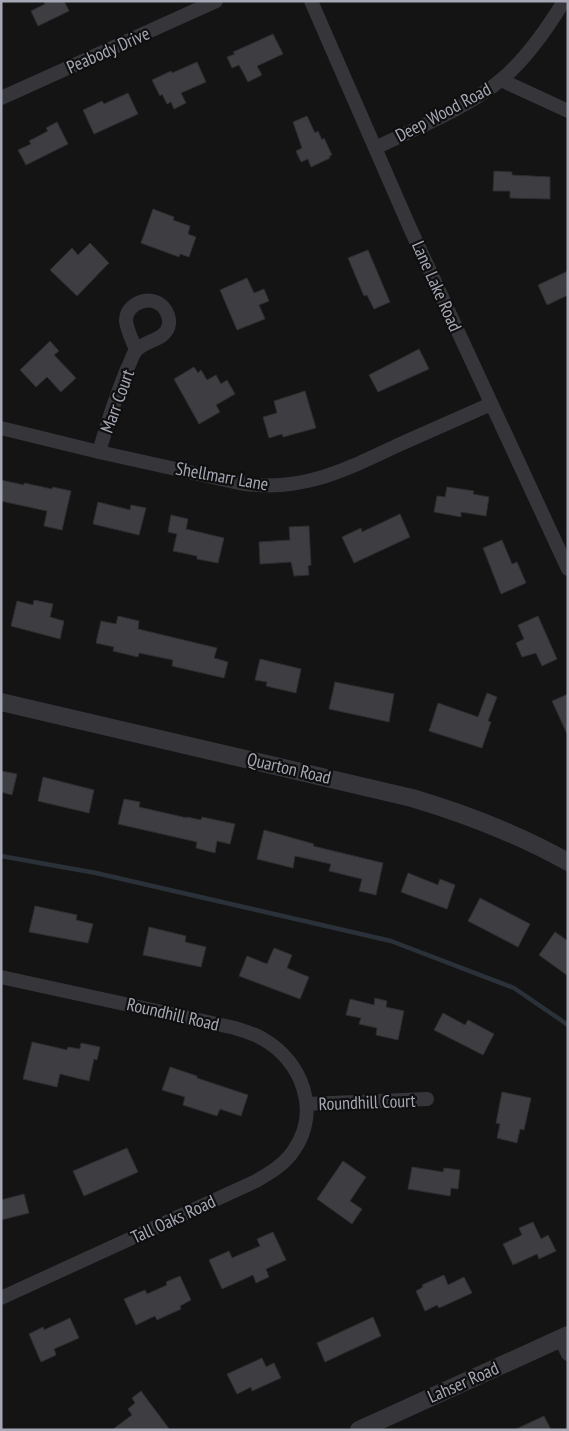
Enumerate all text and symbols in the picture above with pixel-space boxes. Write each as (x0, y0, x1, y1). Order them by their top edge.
street label: Peabody Drive (63, 22, 153, 78)
street label: Deep Wood Road (391, 77, 495, 147)
street label: Lane Lake Road (407, 237, 467, 335)
street label: Marr Court (95, 366, 139, 436)
street label: Shellmarr Lane (174, 457, 270, 495)
street label: Quarton Road (245, 747, 333, 789)
street label: Roundhill Road (125, 992, 221, 1036)
street label: Roundhill Court (318, 1089, 416, 1115)
street label: Tall Oaks Road (127, 1189, 219, 1249)
street label: Lahser Road (424, 1356, 502, 1408)

